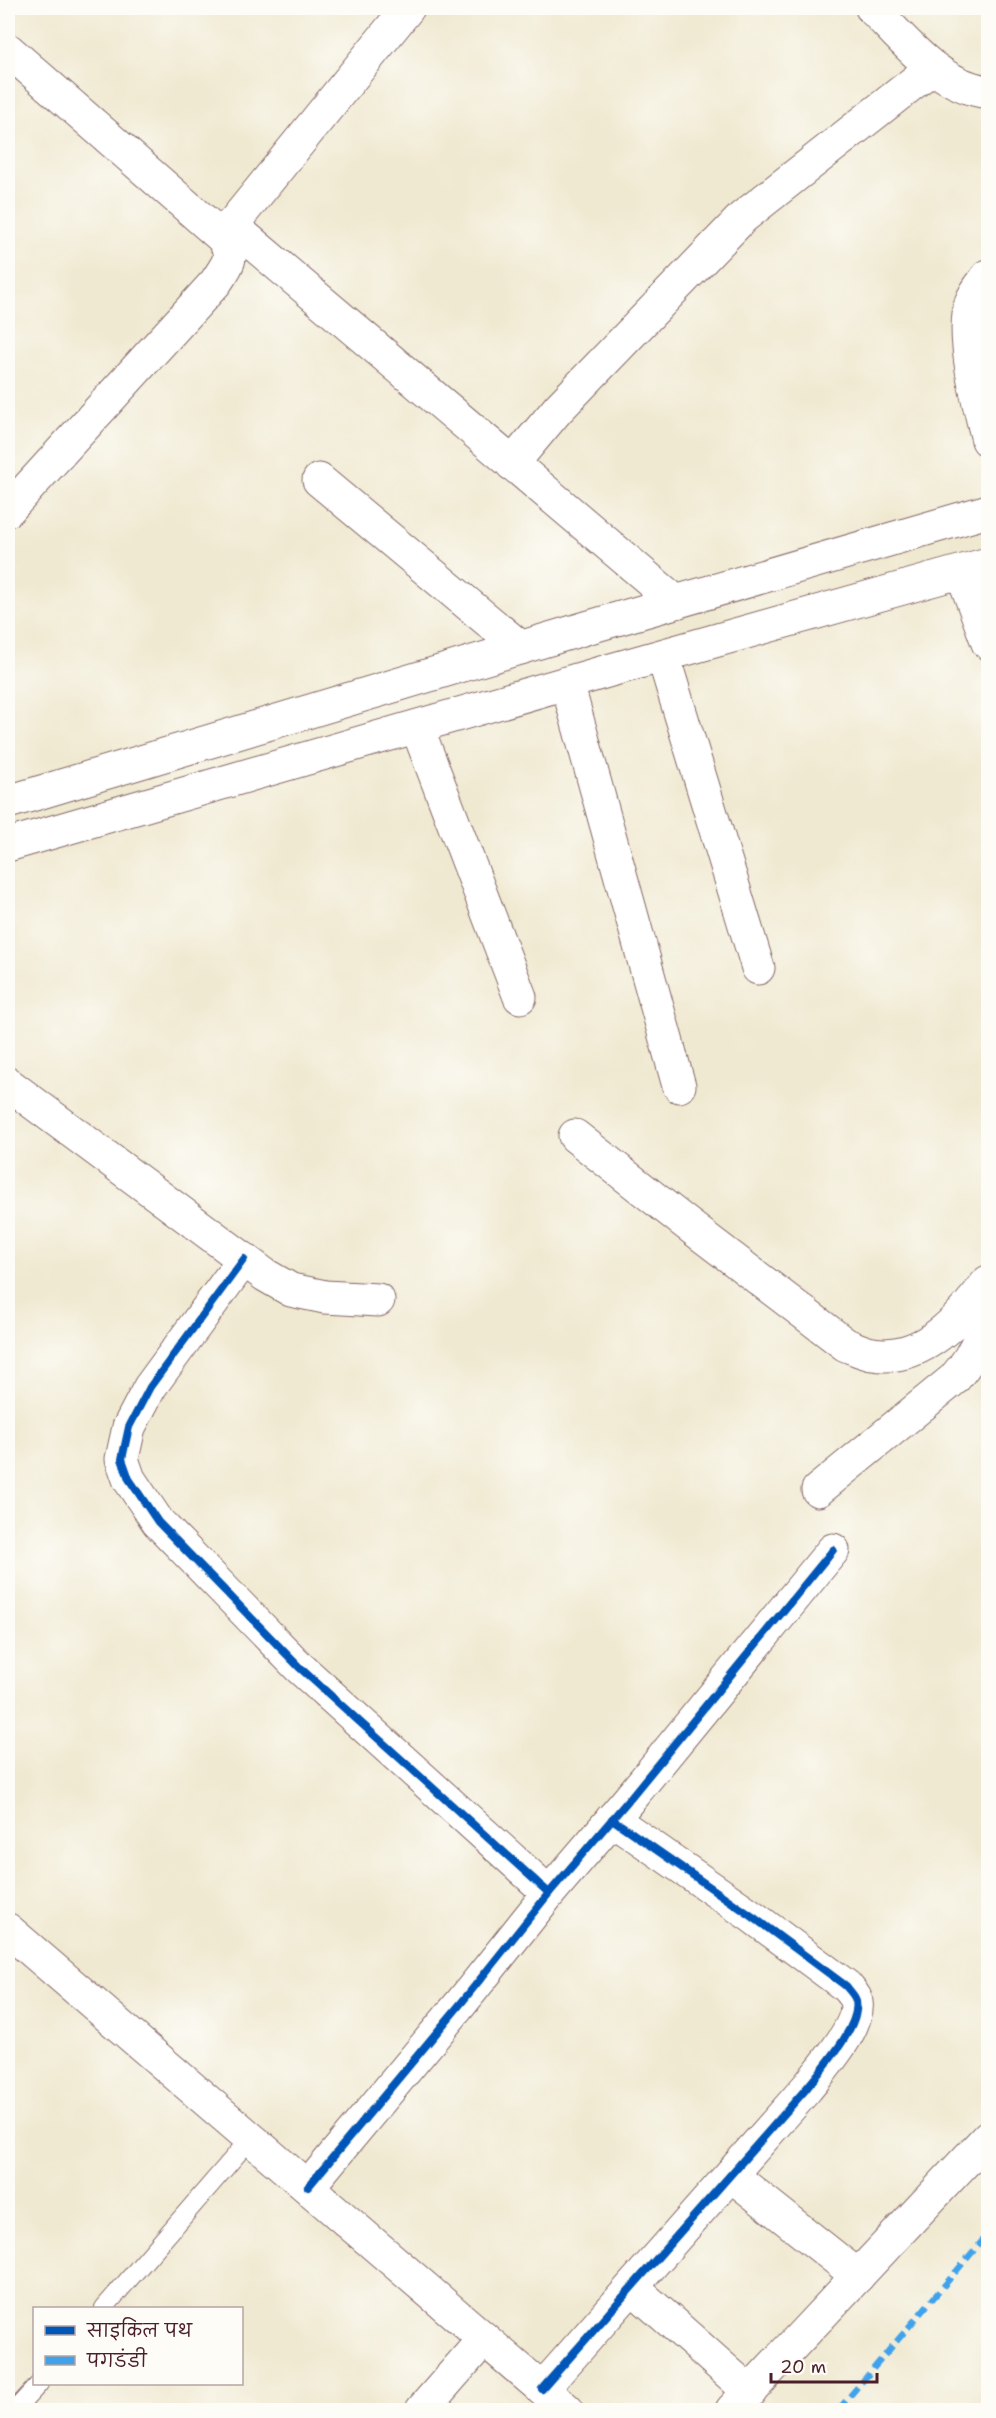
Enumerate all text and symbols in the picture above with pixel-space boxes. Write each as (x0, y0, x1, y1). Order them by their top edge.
legend (33, 2307, 243, 2385)
text: साइकिल पथ (86, 2317, 193, 2343)
scale bar (771, 2346, 878, 2384)
text: पगडंडी (86, 2347, 147, 2373)
text: 20 m (780, 2355, 826, 2379)

